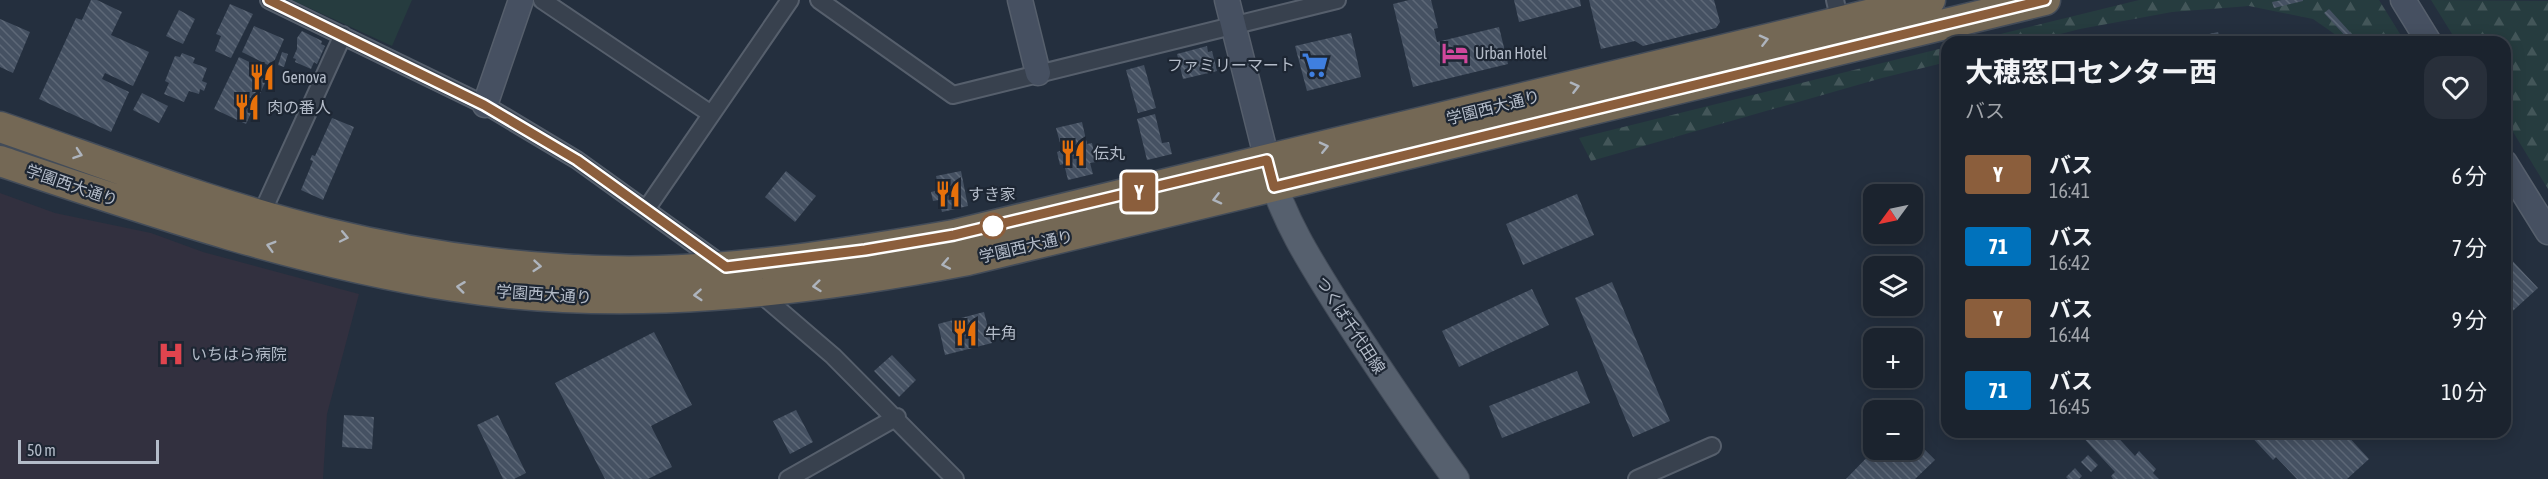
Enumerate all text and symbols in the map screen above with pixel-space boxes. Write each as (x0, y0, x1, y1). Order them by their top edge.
one-way arrow (1759, 35, 1769, 48)
hotel icon: Urban Hotel (1440, 38, 1470, 68)
place label: Urban Hotel (1475, 44, 1548, 62)
supermarket icon: ファミリーマート (1300, 50, 1330, 80)
place label: ファミリーマート (1167, 56, 1295, 74)
text: 大穂窓口センター西 (1965, 56, 2217, 88)
button: heart (2424, 56, 2487, 119)
restaurant icon: Genova (247, 62, 277, 92)
place label: Genova (282, 68, 327, 86)
one-way arrow (1569, 81, 1579, 94)
street label: 学園西大通り (1444, 87, 1542, 127)
restaurant icon: 肉の番人 (232, 92, 262, 122)
place label: 肉の番人 (267, 98, 331, 116)
text: バス (1965, 99, 2005, 122)
restaurant icon: 伝丸 (1058, 138, 1088, 168)
one-way arrow (1318, 141, 1328, 154)
place label: 伝丸 (1093, 144, 1125, 162)
one-way arrow (72, 146, 83, 159)
text: バス (2049, 152, 2093, 178)
street label: 学園西大通り (24, 161, 120, 209)
text: Y (1993, 162, 2003, 186)
text: 6 分 (2452, 163, 2487, 189)
line badge: Y (1120, 172, 1158, 212)
restaurant icon: すき家 (933, 179, 963, 209)
text: 16:41 (2049, 179, 2090, 202)
text: Y (1134, 180, 1144, 204)
north arrow (1863, 184, 1923, 244)
map controls (1863, 184, 1923, 460)
place label: すき家 (968, 185, 1016, 203)
one-way arrow (1212, 192, 1222, 205)
unlabelled marker (980, 213, 1006, 239)
text: バス (2049, 224, 2093, 250)
street label: 学園西大通り (977, 226, 1075, 266)
one-way arrow (339, 230, 349, 243)
text: 71 (1988, 234, 2008, 258)
text: 7 分 (2452, 235, 2487, 261)
one-way arrow (266, 241, 276, 254)
text: 16:42 (2049, 251, 2090, 274)
button: layers (1863, 256, 1923, 316)
one-way arrow (941, 257, 951, 270)
one-way arrow (532, 259, 541, 272)
street label: つくば千代田線 (1313, 273, 1389, 377)
one-way arrow (812, 279, 822, 292)
one-way arrow (457, 281, 466, 294)
street label: 学園西大通り (495, 282, 593, 306)
one-way arrow (693, 288, 702, 301)
text: バス (2049, 296, 2093, 322)
text: Y (1993, 306, 2003, 330)
text: 9 分 (2452, 307, 2487, 333)
restaurant icon: 牛角 (950, 318, 980, 348)
text: 16:44 (2049, 323, 2090, 346)
place label: 牛角 (985, 324, 1017, 342)
button: + (1863, 328, 1923, 388)
hospital icon: いちはら病院 (156, 339, 186, 369)
place label: いちはら病院 (191, 345, 287, 363)
text: バス (2049, 368, 2093, 394)
text: 71 (1988, 378, 2008, 402)
text: 10 分 (2441, 379, 2487, 405)
text: 16:45 (2049, 395, 2090, 418)
button: − (1863, 400, 1923, 460)
scale bar (18, 437, 159, 464)
text: 50 m (27, 441, 56, 459)

